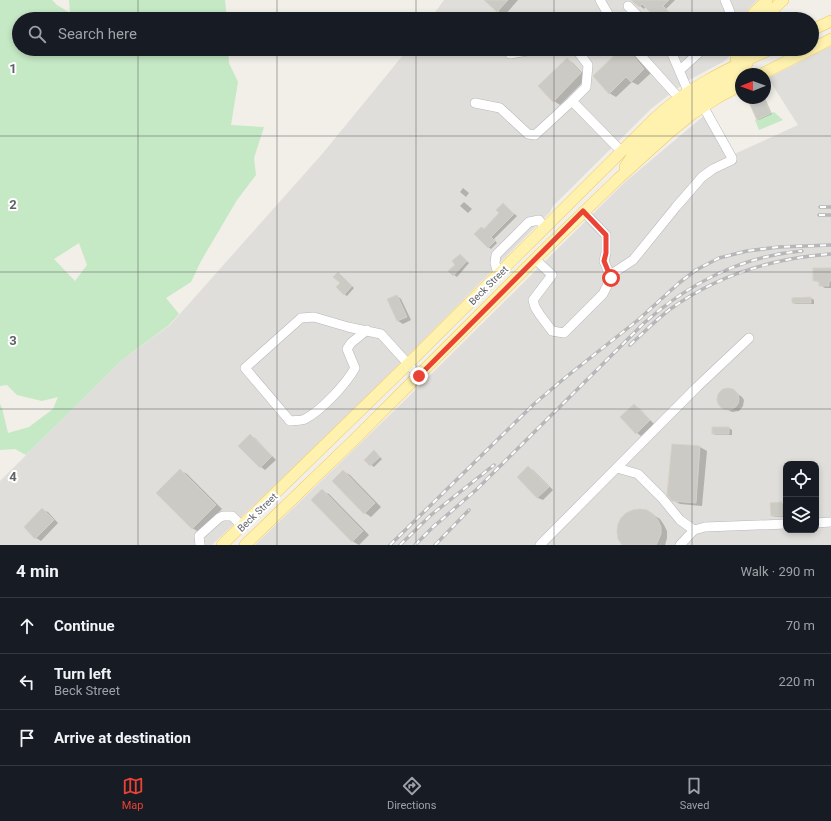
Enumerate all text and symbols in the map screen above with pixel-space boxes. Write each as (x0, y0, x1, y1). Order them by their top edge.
search box (12, 12, 819, 56)
icon: search (26, 23, 48, 45)
text: Search here (58, 25, 137, 43)
text: 1 (9, 61, 17, 76)
north arrow (735, 68, 771, 104)
text: 2 (9, 197, 17, 212)
street label: Beck Street (467, 264, 510, 307)
route start (602, 269, 620, 287)
text: 3 (9, 333, 17, 348)
route end (410, 367, 428, 385)
map controls (783, 461, 819, 533)
button: locate (783, 461, 819, 497)
text: 4 (9, 469, 17, 484)
street label: Beck Street (235, 491, 279, 534)
button: layers (783, 497, 819, 533)
text: 4 min (16, 561, 59, 581)
text: Walk · 290 m (740, 564, 815, 579)
icon: ahead (16, 615, 38, 637)
text: Continue (54, 617, 115, 635)
text: 70 m (786, 618, 815, 633)
text: Turn left (54, 665, 111, 683)
icon: left (16, 671, 38, 693)
text: 220 m (778, 674, 815, 689)
text: Beck Street (54, 683, 120, 698)
icon: arrive (16, 727, 38, 749)
text: Arrive at destination (54, 729, 191, 747)
tab: Map (122, 775, 144, 812)
tab: Directions (387, 775, 436, 812)
tab: Saved (680, 775, 709, 812)

